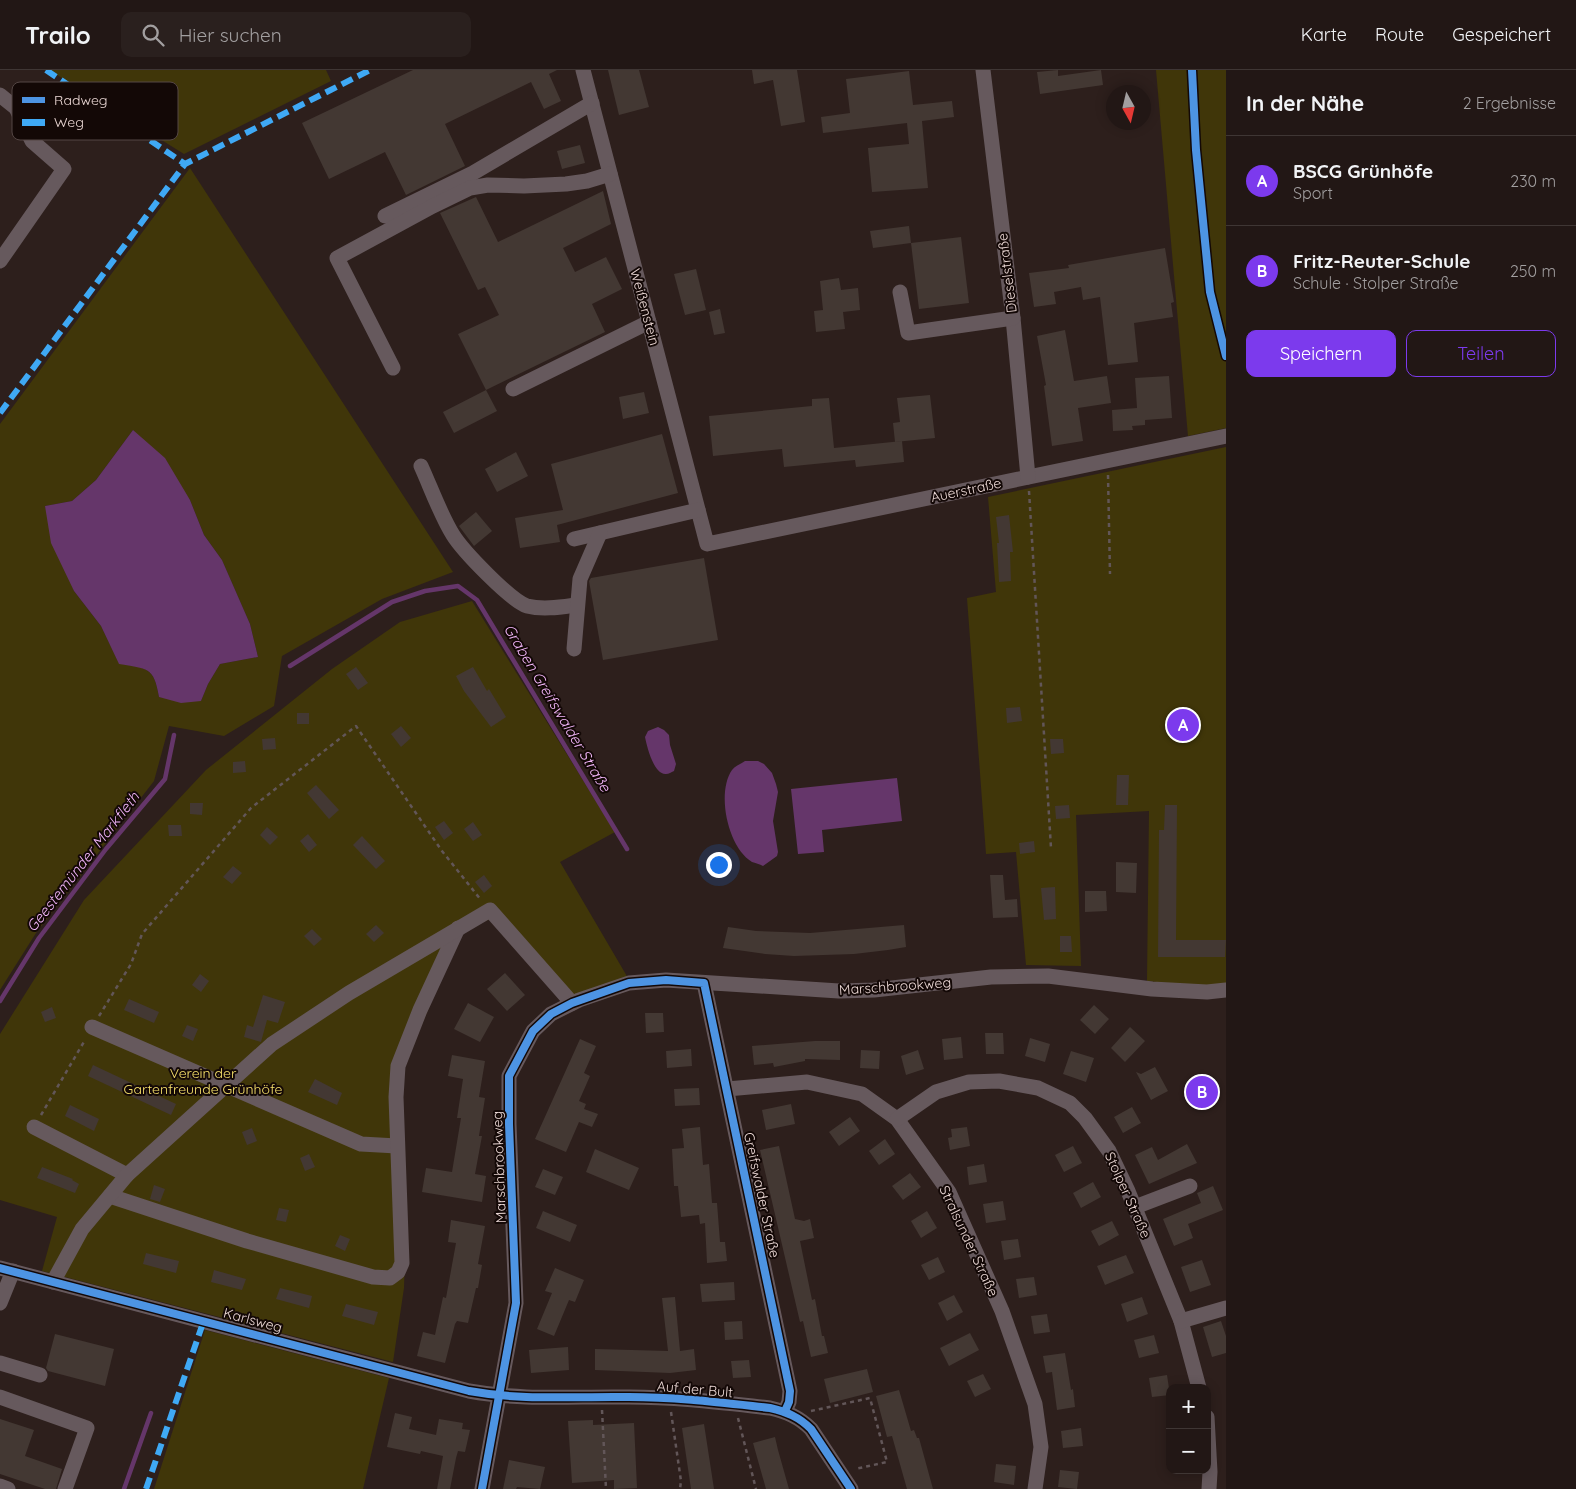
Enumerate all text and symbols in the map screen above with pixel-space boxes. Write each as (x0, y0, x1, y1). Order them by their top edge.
search box (121, 12, 471, 57)
text: Trailo (25, 20, 91, 50)
icon: search (139, 21, 167, 49)
text: Hier suchen (179, 23, 282, 47)
text: Karte (1301, 23, 1347, 46)
text: Route (1375, 23, 1424, 46)
text: Gespeichert (1452, 23, 1551, 46)
legend (12, 82, 178, 140)
north arrow (1106, 85, 1151, 130)
text: In der Nähe (1246, 90, 1364, 116)
text: Radweg (54, 91, 108, 109)
text: 2 Ergebnisse (1463, 93, 1556, 113)
text: Weg (54, 113, 84, 131)
text: BSCG Grünhöfe (1293, 159, 1433, 183)
text: A (1257, 171, 1267, 191)
text: 230 m (1510, 171, 1556, 191)
text: Sport (1293, 183, 1333, 203)
street label: Dieselstraße (993, 232, 1021, 314)
text: Fritz-Reuter-Schule (1293, 249, 1470, 273)
text: B (1257, 261, 1267, 281)
text: 250 m (1510, 261, 1556, 281)
street label: Weißenstein (626, 267, 664, 347)
text: Schule · Stolper Straße (1293, 273, 1459, 293)
button: Speichern (1246, 330, 1396, 377)
button: Teilen (1406, 330, 1556, 377)
street label: Auerstraße (929, 474, 1003, 506)
water label: Graben Greifswalder Straße (500, 620, 615, 796)
pin: A (1167, 706, 1199, 744)
water label: Geestemünder Markfleth (22, 788, 143, 935)
your location (706, 852, 732, 878)
street label: Marschbrookweg (838, 973, 952, 999)
park label: Verein der Gartenfreunde Grünhöfe (124, 1064, 282, 1098)
pin: B (1186, 1073, 1218, 1111)
street label: Marschbrookweg (488, 1111, 510, 1223)
street label: Greifswalder Straße (740, 1131, 784, 1259)
street label: Stolper Straße (1101, 1149, 1155, 1241)
street label: Stralsunder Straße (935, 1183, 1003, 1299)
street label: Karlsweg (222, 1304, 284, 1336)
street label: Auf der Bult (656, 1377, 734, 1401)
map controls (1166, 1384, 1211, 1474)
button: + (1166, 1384, 1211, 1429)
button: − (1166, 1429, 1211, 1474)

